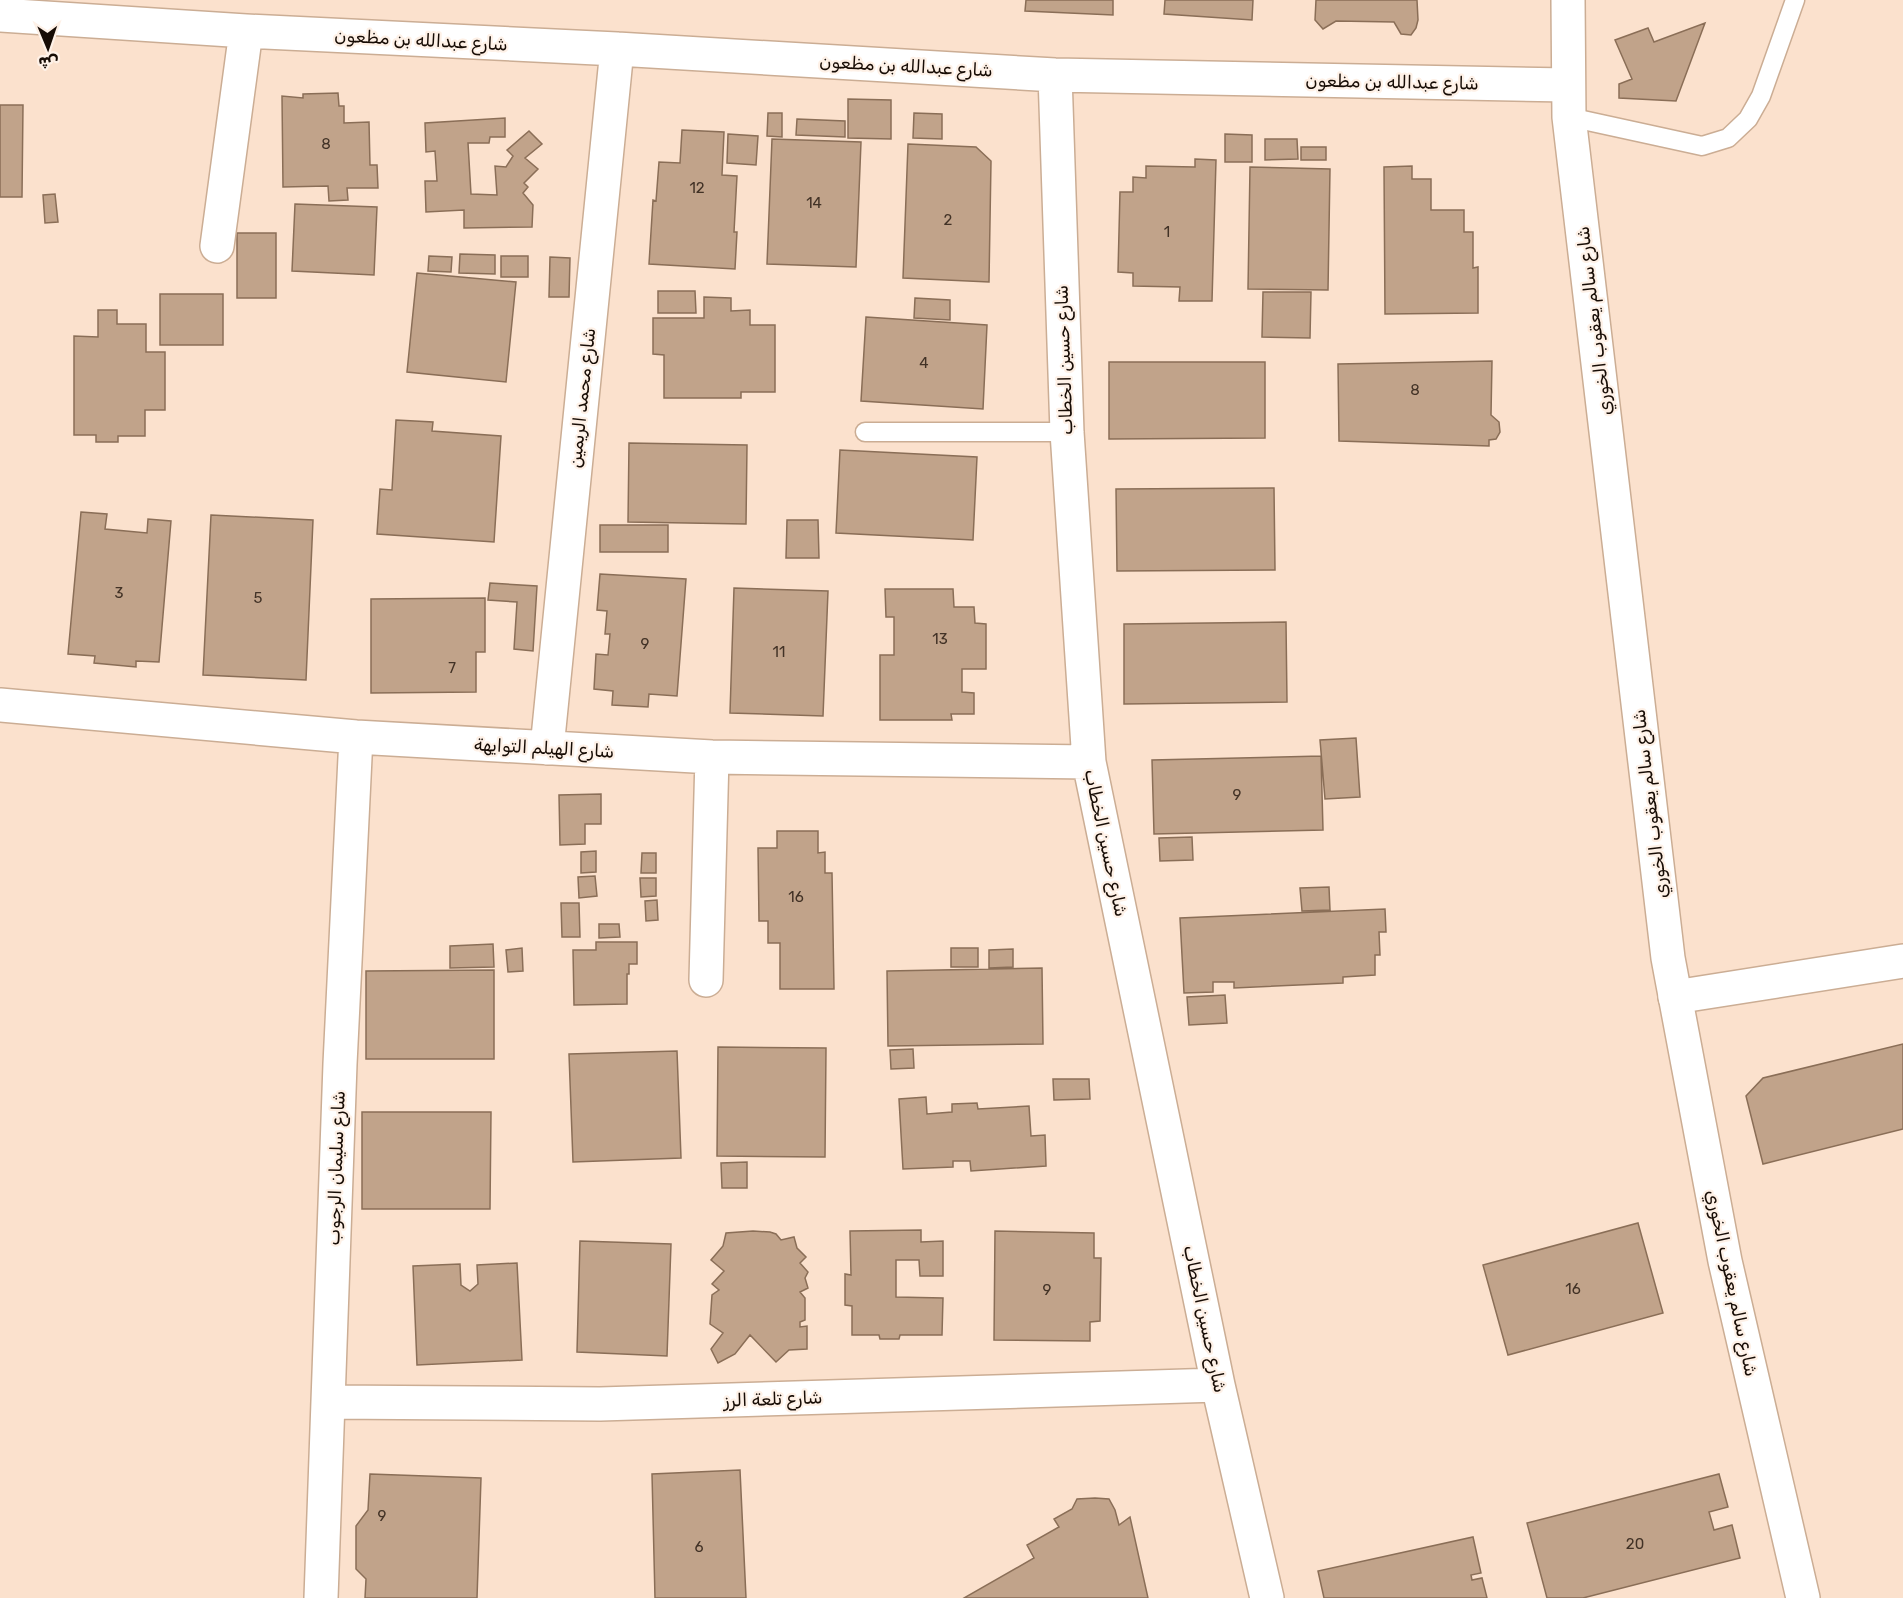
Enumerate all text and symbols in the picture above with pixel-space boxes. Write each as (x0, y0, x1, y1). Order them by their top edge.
north arrow (18, 18, 78, 78)
street label: شارع عبدالله بن مظعون (334, 24, 508, 57)
street label: شارع عبدالله بن مظعون (819, 50, 993, 83)
text: ش (38, 53, 59, 72)
street label: شارع عبدالله بن مظعون (1305, 69, 1479, 96)
house number: 8 (321, 135, 331, 153)
house number: 12 (689, 179, 705, 197)
house number: 14 (806, 194, 822, 212)
house number: 2 (944, 211, 953, 229)
house number: 1 (1164, 223, 1170, 241)
street label: شارع سالم يعقوب الخوري (1571, 225, 1618, 417)
street label: شارع حسين الخطاب (1050, 285, 1079, 435)
street label: شارع محمد الريمين (564, 327, 601, 469)
house number: 4 (919, 354, 929, 372)
house number: 8 (1410, 381, 1420, 399)
house number: 3 (114, 584, 124, 602)
house number: 5 (254, 589, 263, 607)
house number: 13 (932, 630, 948, 648)
house number: 9 (641, 635, 650, 653)
house number: 11 (773, 643, 785, 661)
house number: 7 (448, 659, 456, 677)
street label: شارع سالم يعقوب الخوري (1627, 708, 1674, 900)
street label: شارع الهيلم التوايهة (473, 733, 615, 764)
street label: شارع حسين الخطاب (1079, 767, 1132, 919)
house number: 9 (1233, 786, 1242, 804)
house number: 16 (788, 888, 804, 906)
street label: شارع سليمان الرجوب (322, 1090, 351, 1246)
street label: شارع سالم يعقوب الخوري (1700, 1188, 1763, 1379)
street label: شارع حسين الخطاب (1178, 1243, 1231, 1395)
house number: 16 (1565, 1280, 1581, 1298)
house number: 9 (1043, 1281, 1052, 1299)
street label: شارع تلعة الرز (722, 1386, 823, 1413)
house number: 9 (378, 1507, 387, 1525)
house number: 20 (1626, 1535, 1644, 1553)
house number: 6 (694, 1538, 704, 1556)

